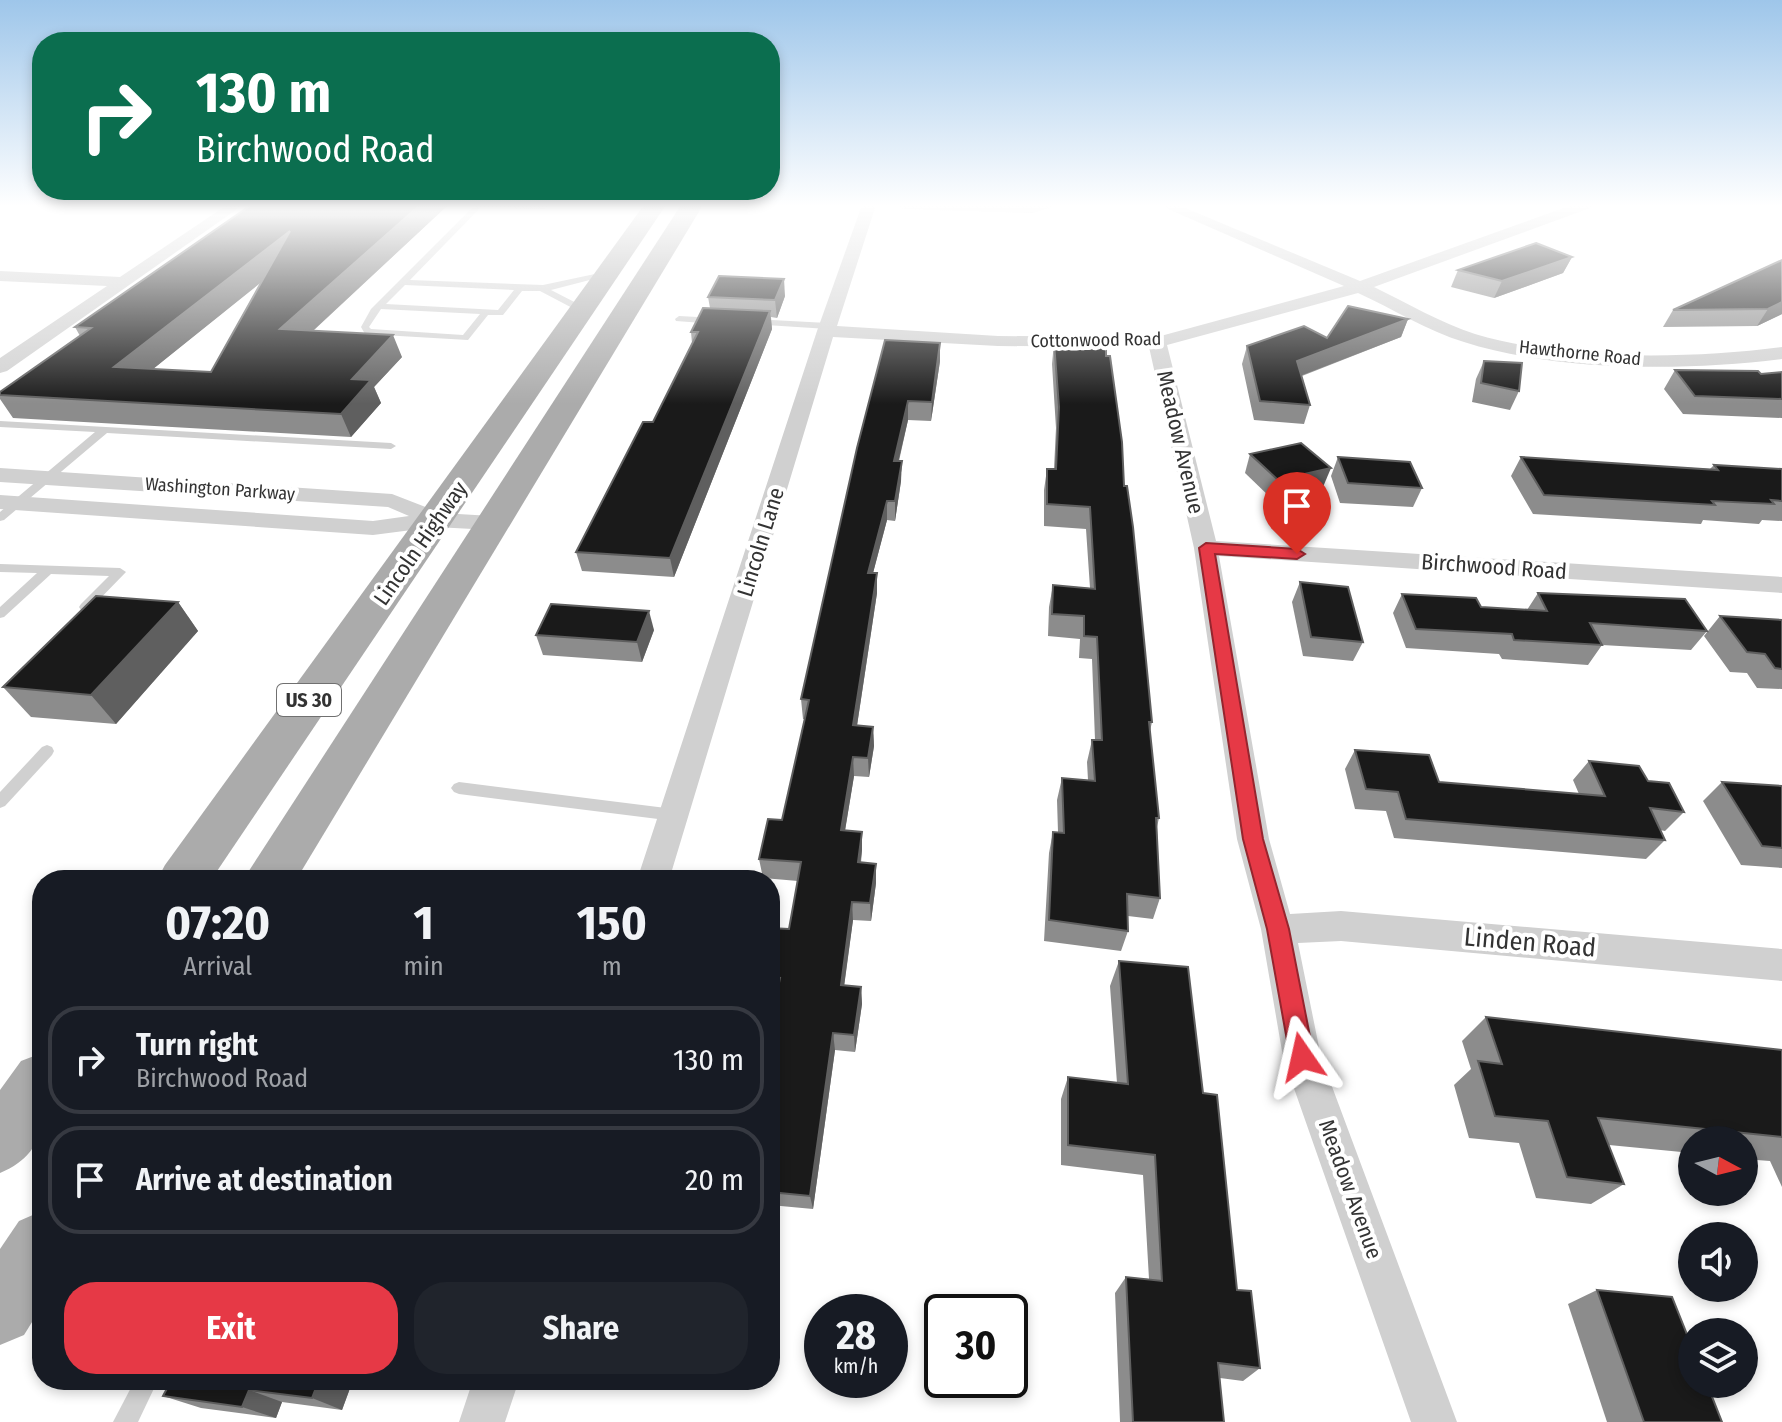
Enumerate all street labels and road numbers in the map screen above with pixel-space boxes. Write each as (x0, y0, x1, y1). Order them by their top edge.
street label: Cottonwood Road (1030, 328, 1162, 352)
street label: Hawthorne Road (1518, 336, 1642, 370)
street label: Meadow Avenue (1151, 368, 1210, 516)
street label: Washington Parkway (144, 473, 296, 505)
street label: Lincoln Highway (368, 476, 473, 611)
street label: Lincoln Lane (731, 484, 790, 600)
street label: Birchwood Road (1420, 548, 1568, 585)
road number: US 30 (277, 684, 341, 716)
street label: Linden Road (1463, 921, 1597, 964)
street label: Meadow Avenue (1313, 1116, 1388, 1262)

